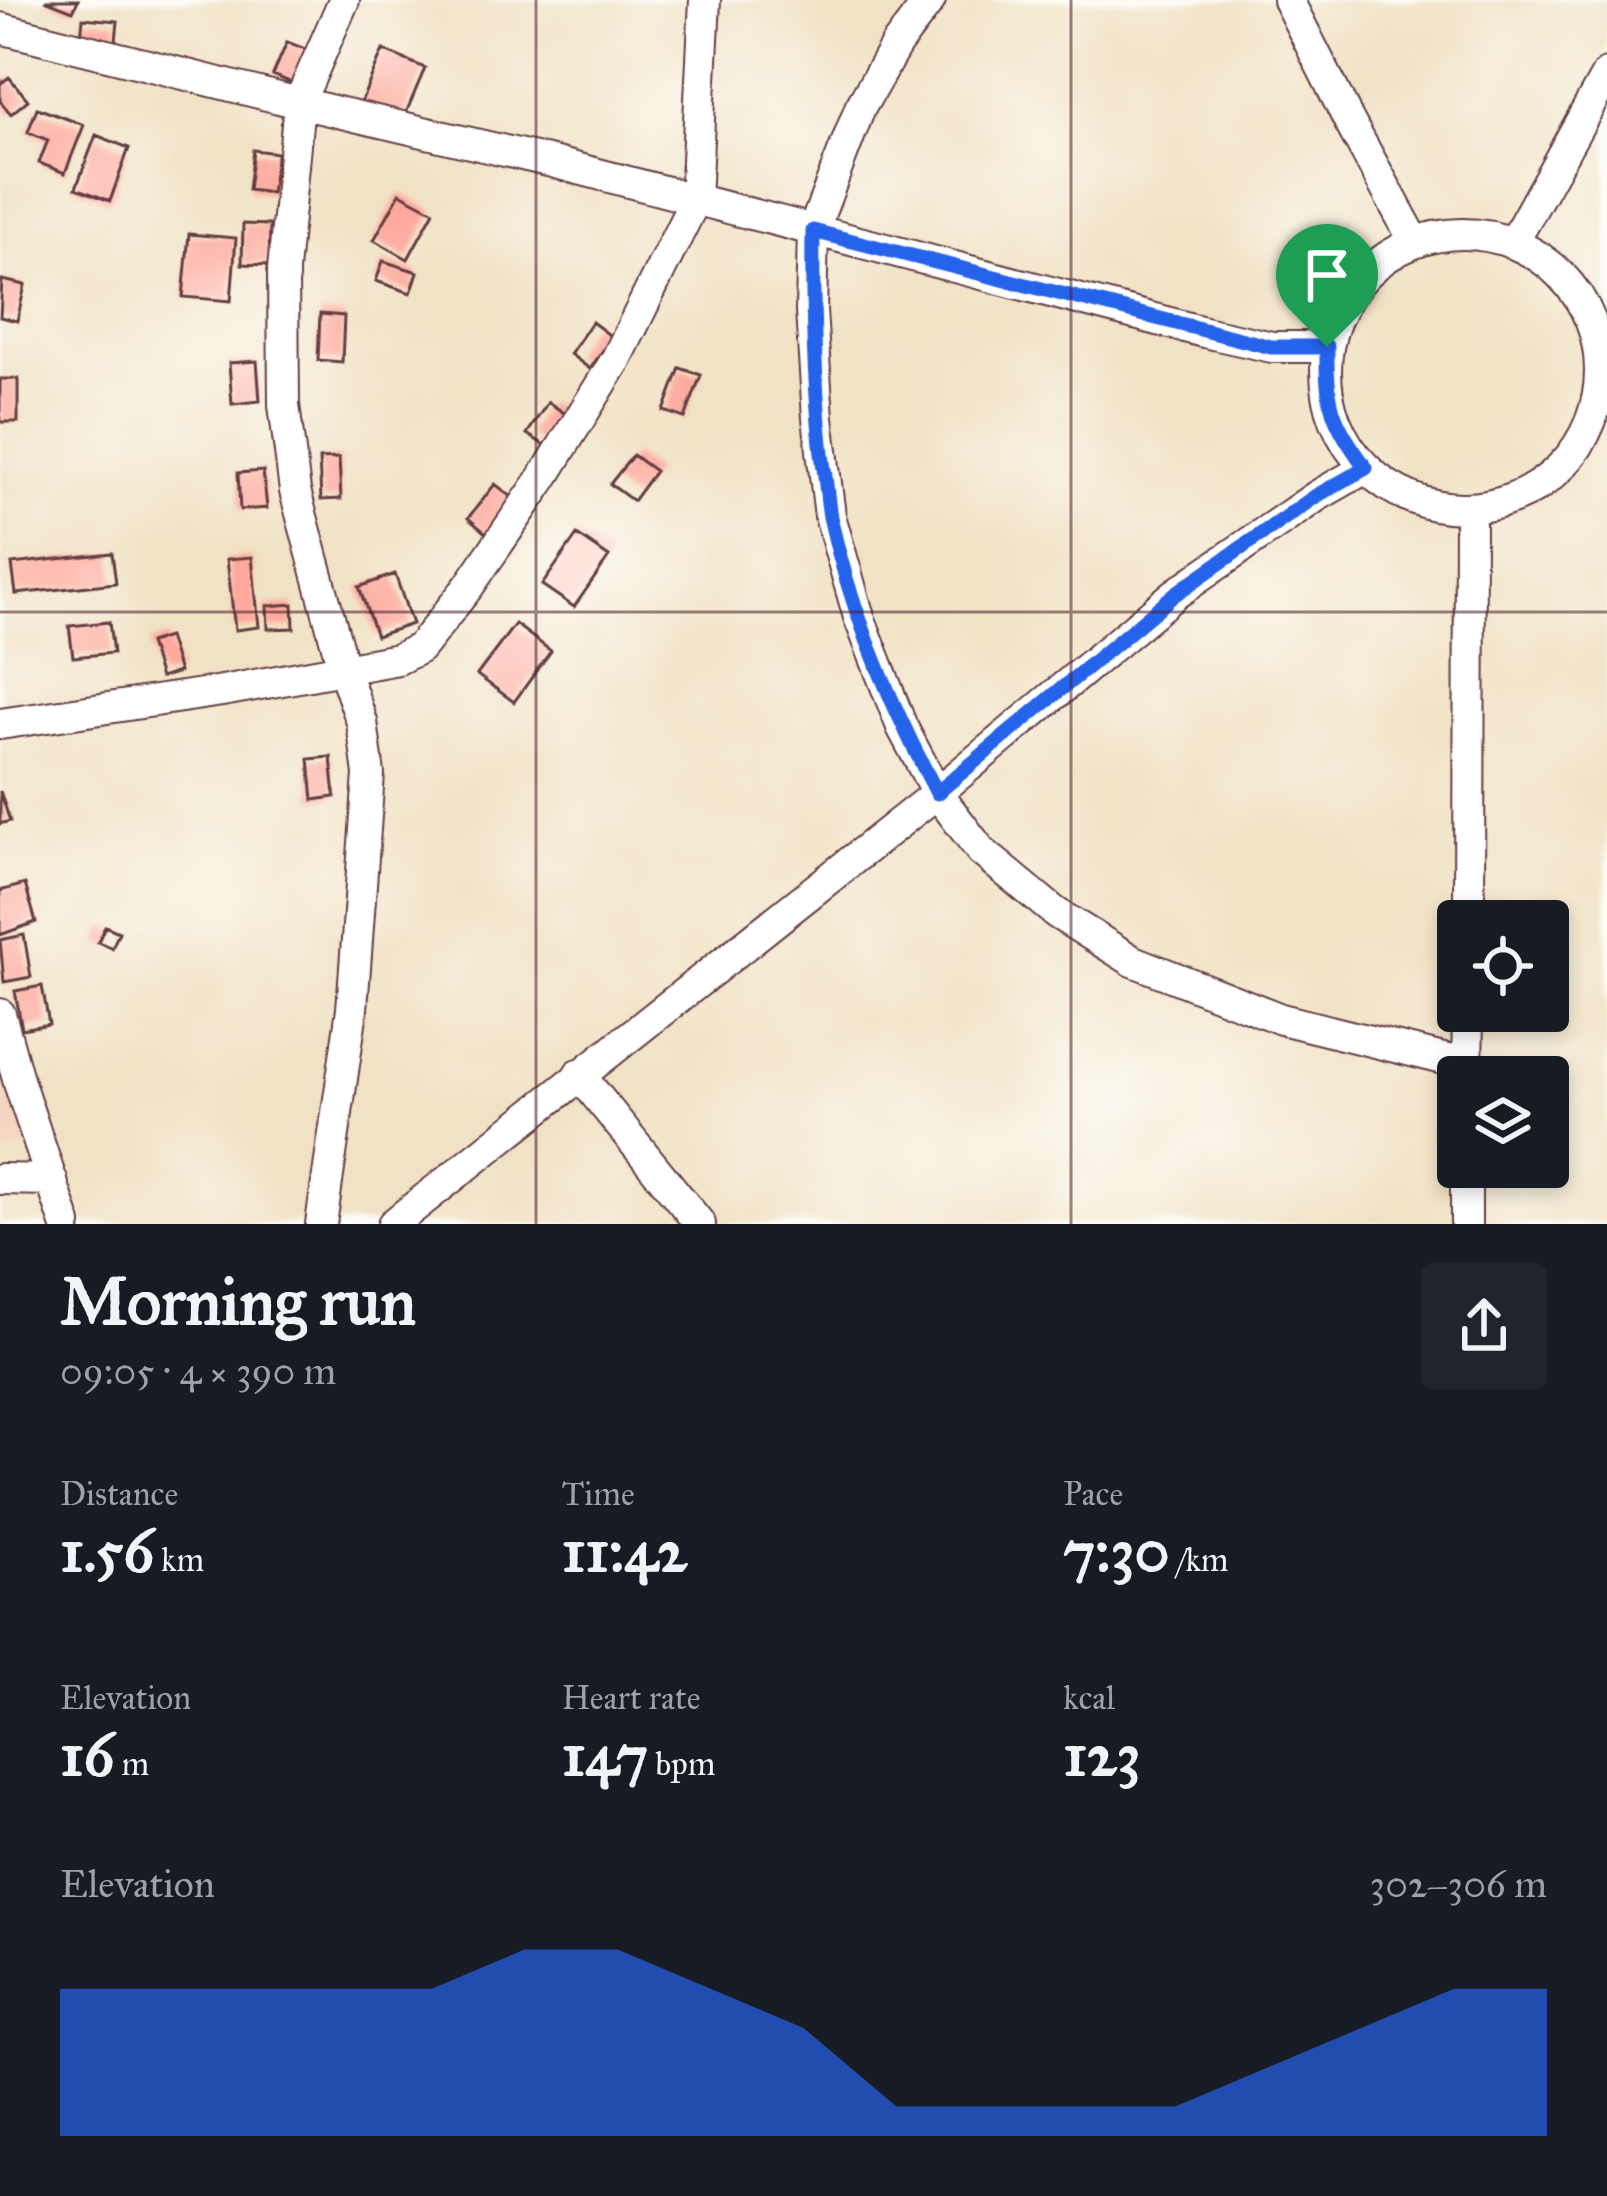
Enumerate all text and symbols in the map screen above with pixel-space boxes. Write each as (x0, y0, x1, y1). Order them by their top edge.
pin (1276, 224, 1378, 347)
icon: arrive (1294, 242, 1360, 308)
map controls (1437, 900, 1569, 1188)
button: locate (1437, 900, 1569, 1032)
button: layers (1437, 1056, 1569, 1188)
text: Morning run (60, 1261, 416, 1342)
button: share (1421, 1263, 1547, 1389)
text: 09:05 · 4 × 390 m (60, 1347, 336, 1395)
text: Distance (60, 1474, 178, 1514)
text: Time (562, 1474, 635, 1514)
text: Pace (1063, 1474, 1123, 1514)
text: 1.56 (60, 1514, 154, 1587)
text: 11:42 (562, 1514, 687, 1587)
text: 7:30 (1063, 1514, 1169, 1587)
text: km (154, 1540, 204, 1580)
text: /km (1169, 1540, 1228, 1580)
text: Elevation (60, 1678, 191, 1718)
text: Heart rate (562, 1678, 700, 1718)
text: kcal (1063, 1678, 1115, 1718)
text: 16 (60, 1718, 114, 1791)
text: 147 (562, 1718, 648, 1791)
text: 123 (1063, 1718, 1141, 1791)
text: m (114, 1744, 149, 1784)
text: bpm (648, 1744, 715, 1784)
text: Elevation (60, 1860, 215, 1908)
text: 302–306 m (1370, 1860, 1547, 1908)

